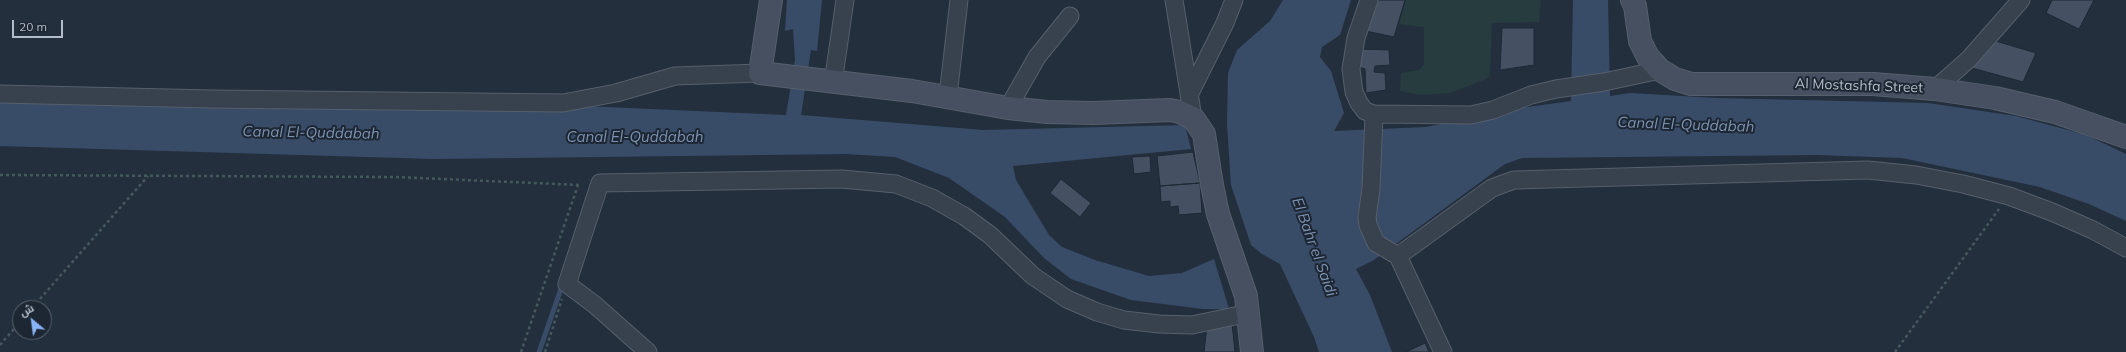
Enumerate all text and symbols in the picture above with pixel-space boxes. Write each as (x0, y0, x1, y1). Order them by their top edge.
scale bar (14, 12, 65, 38)
text: 20 m (19, 19, 47, 34)
street label: Al Mostashfa Street (1795, 75, 1923, 97)
water label: Canal El-Quddabah (1617, 114, 1755, 136)
water label: Canal El-Quddabah (242, 123, 380, 143)
water label: Canal El-Quddabah (566, 128, 704, 146)
water label: El Bahr el Saidi (1288, 195, 1340, 299)
north arrow (12, 300, 52, 340)
text: ش (17, 301, 36, 320)

